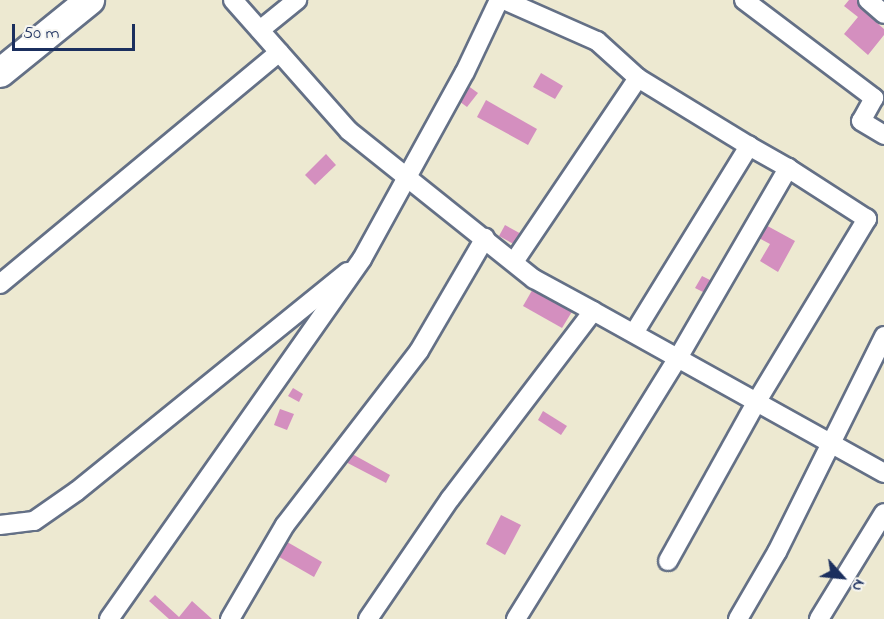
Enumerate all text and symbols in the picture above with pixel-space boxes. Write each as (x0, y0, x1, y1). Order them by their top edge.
scale bar (15, 12, 138, 50)
text: 50 m (23, 21, 60, 47)
north arrow (812, 547, 872, 607)
text: N (845, 575, 871, 595)

